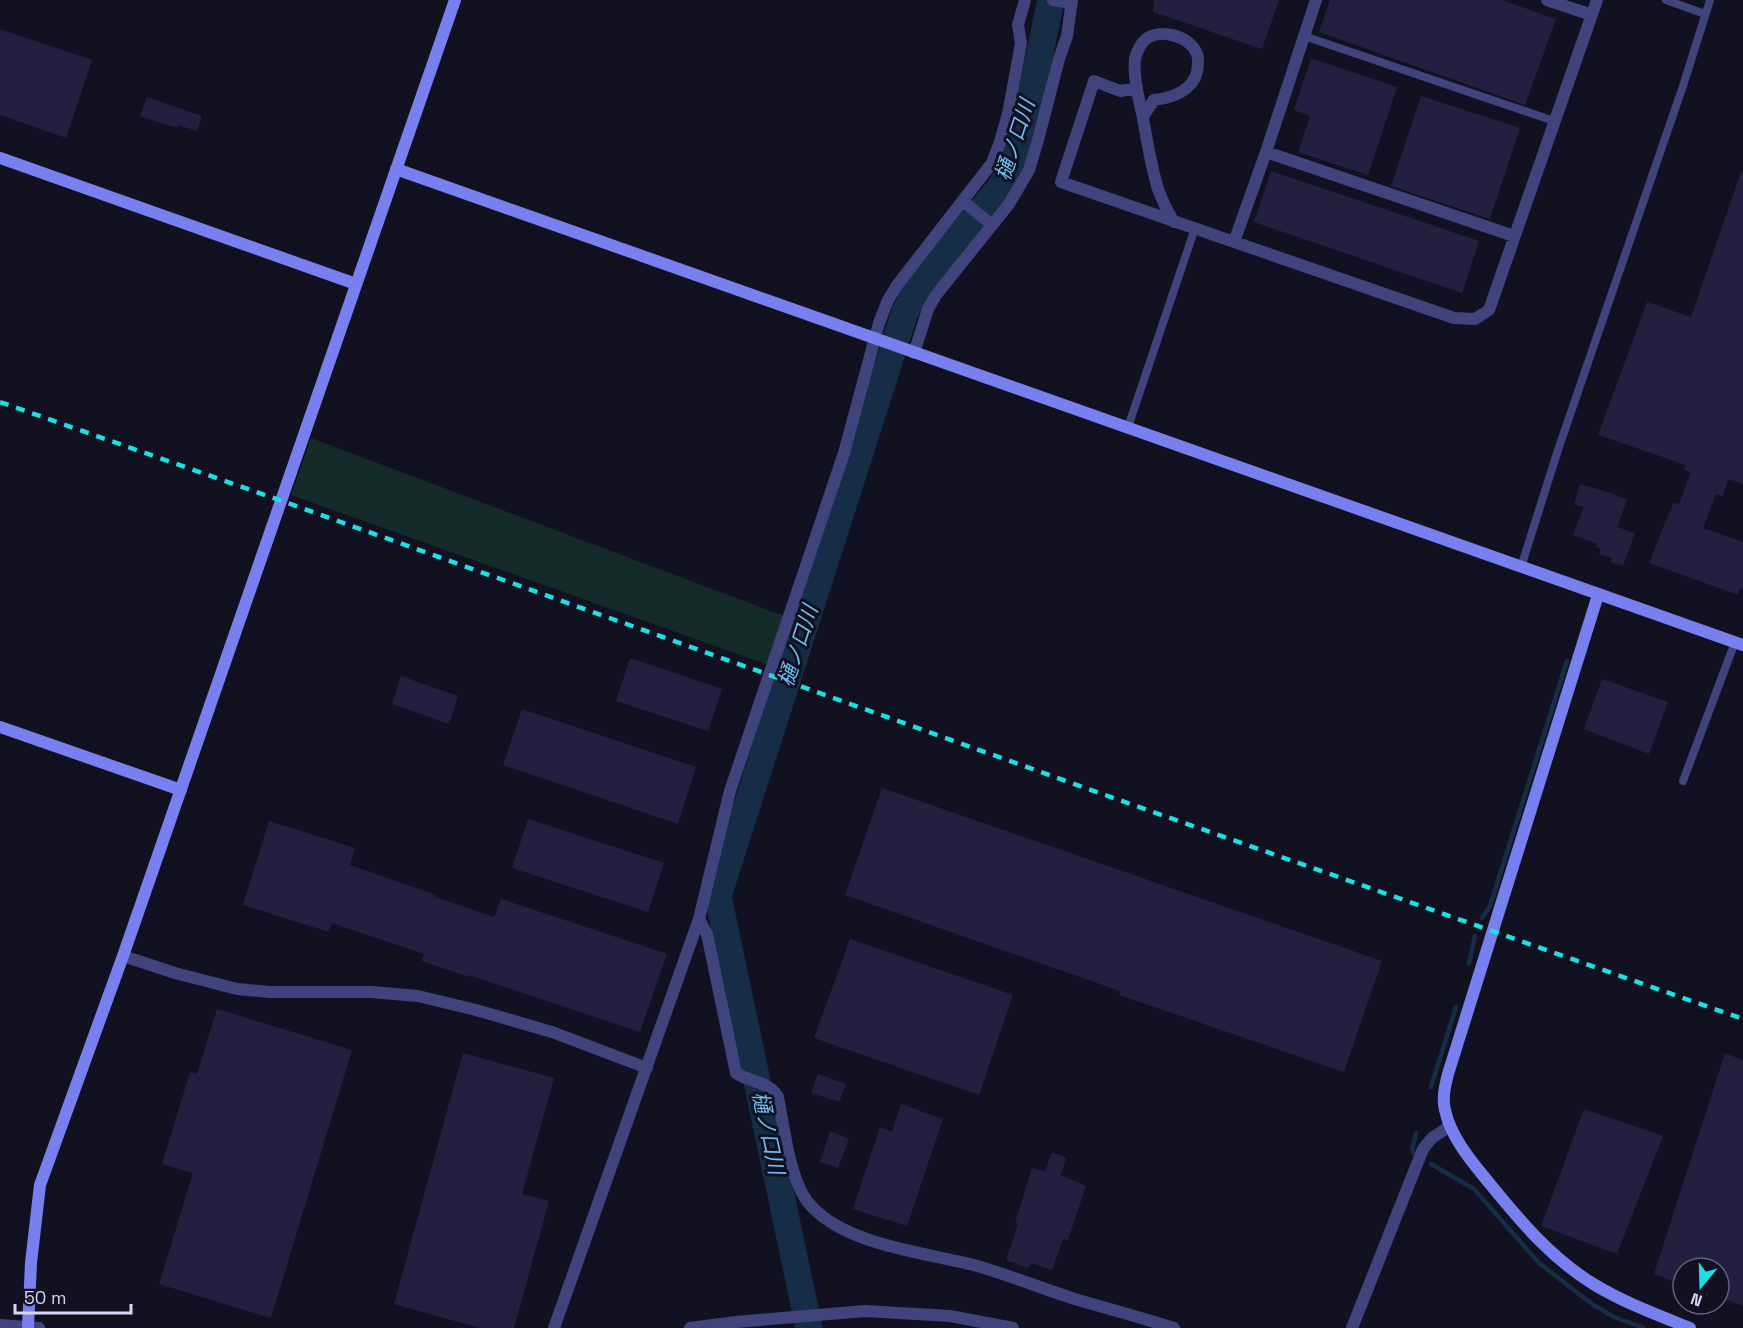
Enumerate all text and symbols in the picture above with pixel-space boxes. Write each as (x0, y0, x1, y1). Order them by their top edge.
water label: 樋ノ口川 (989, 94, 1041, 184)
water label: 樋ノ口川 (772, 600, 824, 690)
water label: 樋ノ口川 (747, 1089, 791, 1179)
north arrow (1671, 1256, 1731, 1316)
scale bar (15, 1277, 130, 1315)
text: 50 m (24, 1286, 66, 1309)
text: N (1688, 1288, 1705, 1311)

